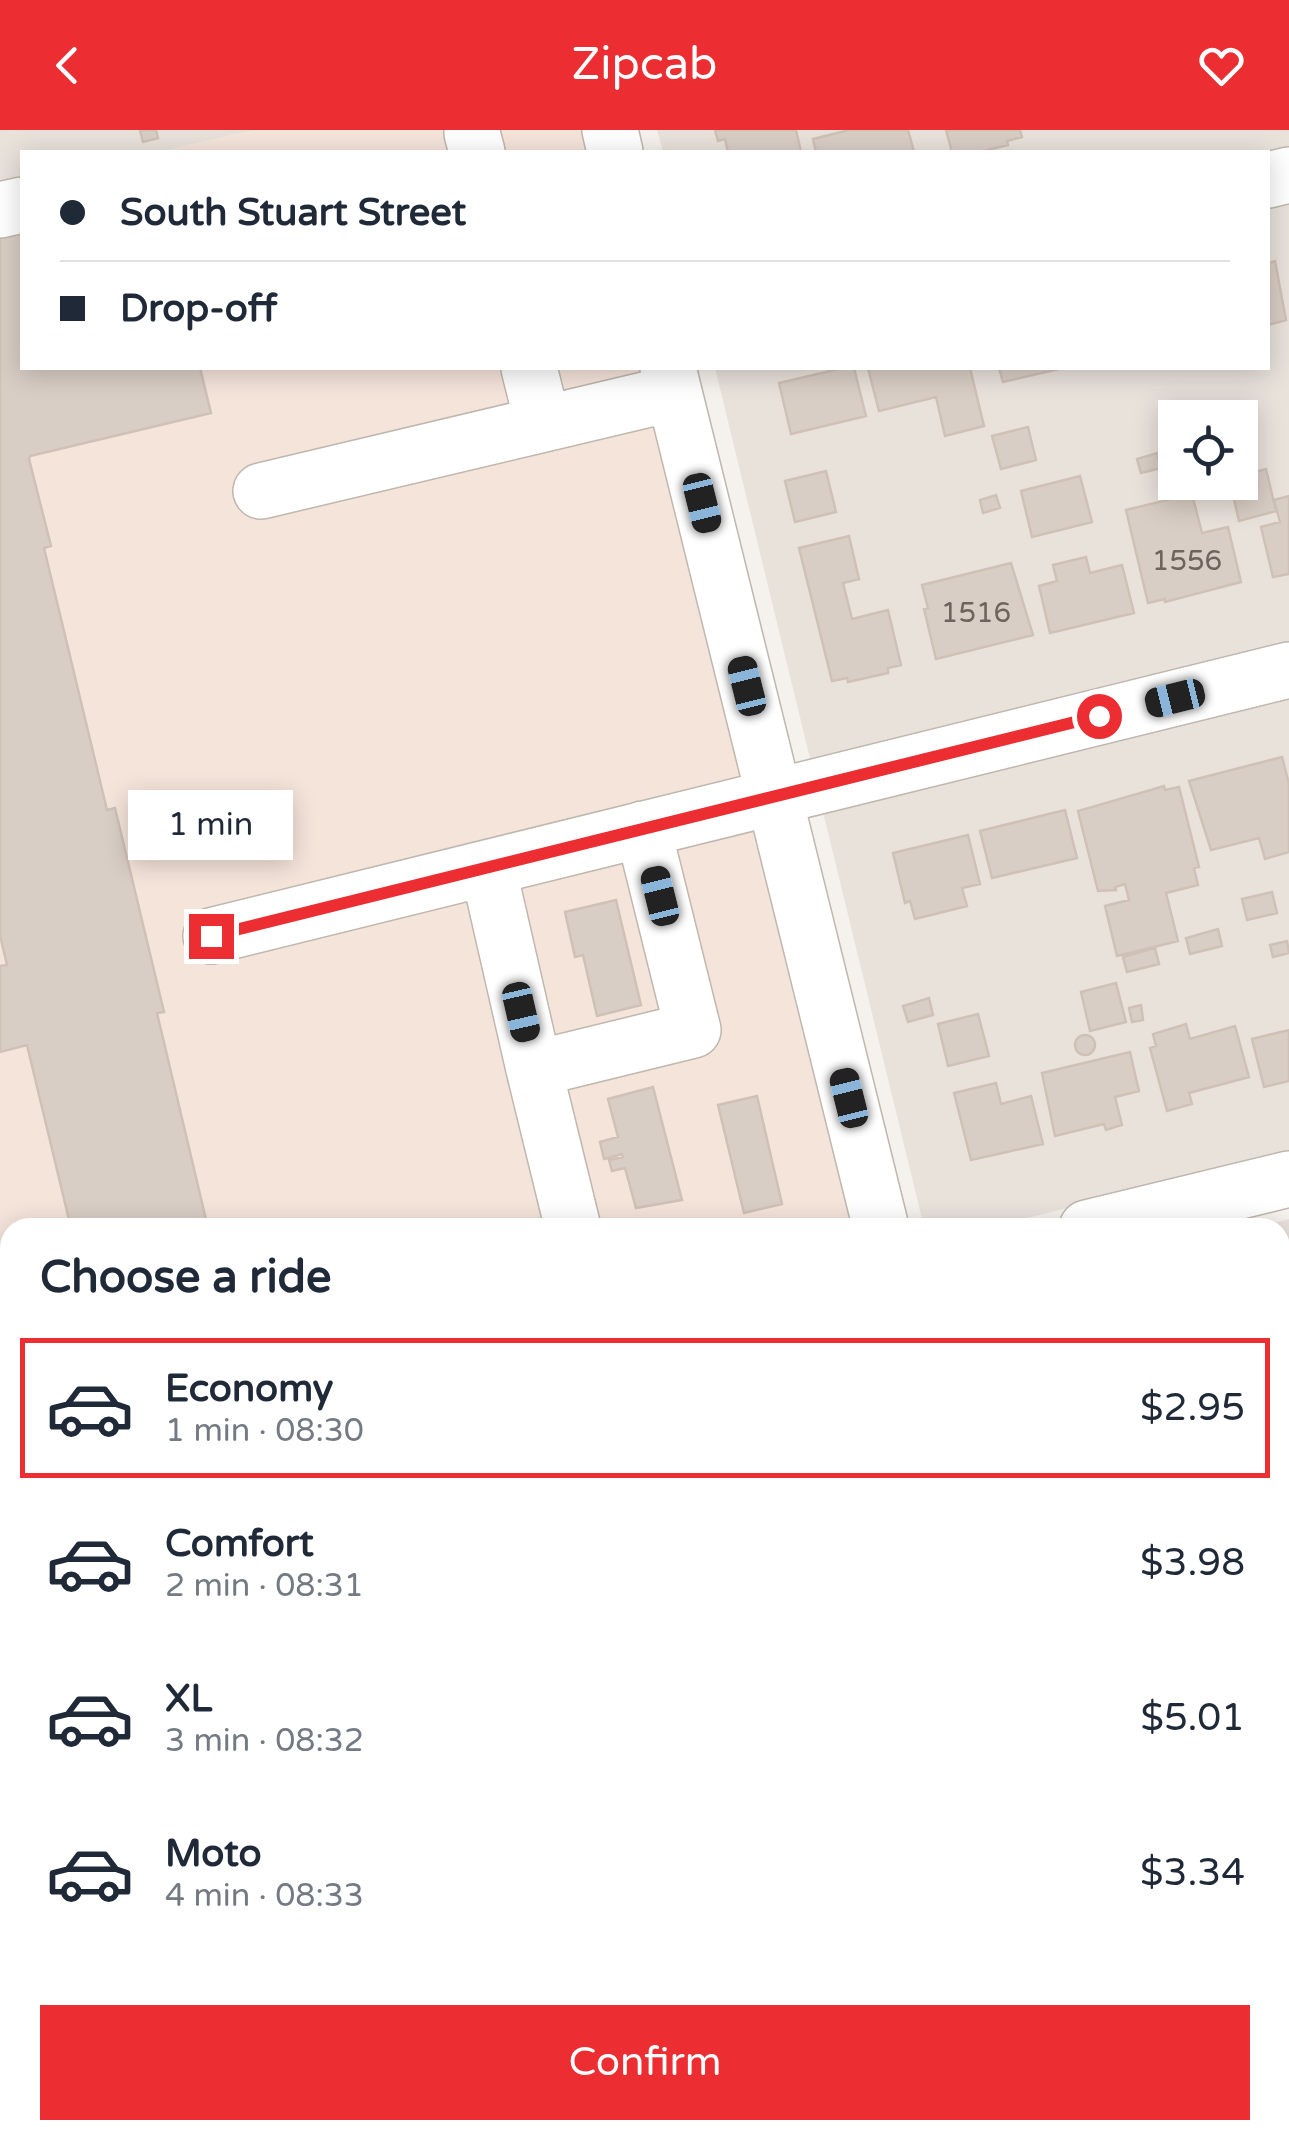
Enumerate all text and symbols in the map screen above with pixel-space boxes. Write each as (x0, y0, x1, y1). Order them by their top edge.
icon: back (40, 38, 95, 93)
text: Zipcab (572, 38, 717, 92)
icon: heart (1194, 38, 1249, 93)
text: South Stuart Street (120, 190, 466, 236)
text: Drop-off (120, 286, 277, 332)
map controls (1158, 400, 1258, 500)
button: locate (1158, 400, 1258, 500)
car (680, 470, 724, 536)
house number: 1556 (1152, 544, 1222, 578)
house number: 1516 (941, 596, 1011, 630)
car (725, 653, 769, 719)
car (1142, 676, 1208, 720)
route start (1077, 694, 1122, 739)
callout: 1 min (128, 791, 294, 861)
text: 1 min (168, 806, 253, 844)
car (638, 863, 682, 929)
route end (189, 914, 234, 959)
car (500, 979, 542, 1045)
car (827, 1065, 871, 1131)
text: Choose a ride (40, 1251, 331, 1305)
icon: car (45, 1363, 135, 1453)
text: Economy (165, 1366, 333, 1412)
text: $2.95 (1140, 1385, 1245, 1431)
text: 1 min · 08:30 (165, 1412, 364, 1450)
icon: car (45, 1518, 135, 1608)
text: Comfort (165, 1521, 314, 1567)
text: $3.98 (1140, 1540, 1245, 1586)
text: 2 min · 08:31 (165, 1567, 364, 1605)
icon: car (45, 1673, 135, 1763)
text: XL (165, 1676, 212, 1722)
text: $5.01 (1140, 1695, 1245, 1741)
text: 3 min · 08:32 (165, 1722, 364, 1760)
icon: car (45, 1828, 135, 1918)
text: Moto (165, 1831, 261, 1877)
text: $3.34 (1140, 1850, 1245, 1896)
text: 4 min · 08:33 (165, 1877, 364, 1915)
button: Confirm (40, 2005, 1250, 2120)

